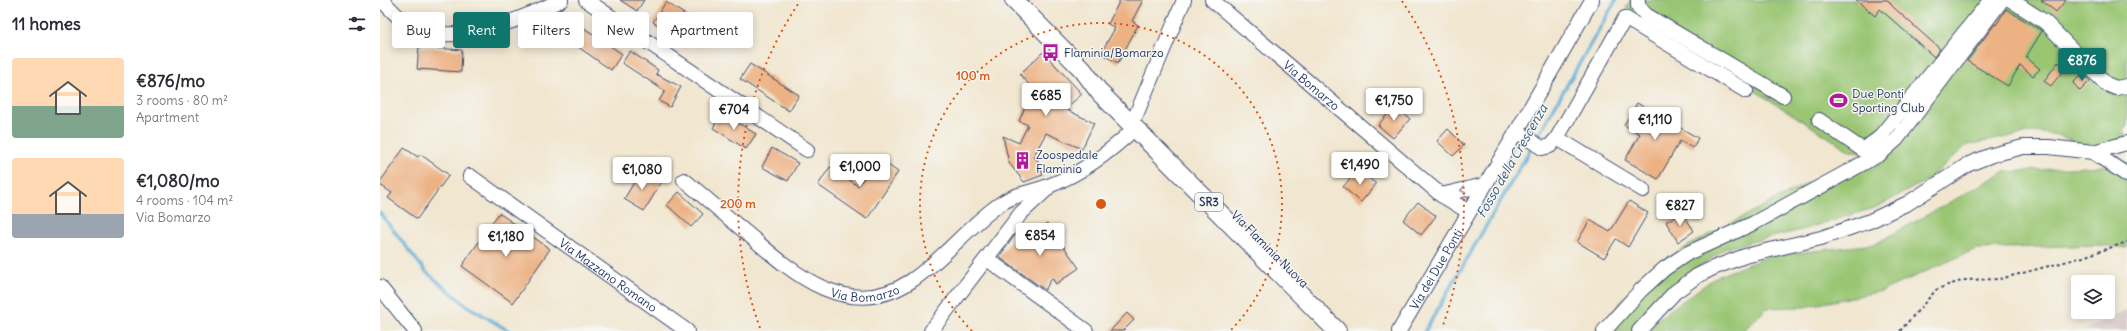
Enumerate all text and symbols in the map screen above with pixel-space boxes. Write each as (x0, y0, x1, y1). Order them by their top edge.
chip: Buy (392, 12, 445, 48)
chip: Rent (453, 12, 510, 48)
chip: Filters (518, 12, 584, 48)
chip: New (592, 12, 649, 48)
chip: Apartment (657, 12, 753, 48)
text: 11 homes (12, 13, 81, 35)
icon: filters (346, 13, 368, 35)
bus stop icon: Flaminia/Bomarzo (1041, 42, 1061, 62)
place label: Flaminia/Bomarzo (1064, 45, 1164, 60)
pin: €876 (2058, 48, 2106, 82)
text: €876 (2067, 52, 2097, 69)
street label: Via Bomarzo (1281, 57, 1343, 113)
text: 100 m (956, 68, 990, 83)
text: €876/mo (136, 70, 205, 92)
icon: home (44, 74, 92, 122)
pin: €685 (1022, 83, 1070, 117)
place label: Due Ponti Sporting Club (1852, 86, 1925, 115)
text: €685 (1031, 87, 1061, 104)
pin: €1,750 (1361, 88, 1427, 122)
sports icon: Due Ponti Sporting Club (1829, 90, 1849, 110)
text: 3 rooms · 80 m² (136, 92, 228, 109)
text: €1,750 (1375, 92, 1413, 109)
pin: €704 (710, 97, 758, 131)
text: €704 (719, 101, 749, 118)
water label: Fosso della Crescenza (1473, 101, 1552, 221)
pin: €1,110 (1622, 107, 1688, 141)
text: Apartment (136, 109, 199, 126)
text: €1,110 (1638, 111, 1672, 128)
place label: Zoospedale Flaminio (1036, 147, 1098, 176)
building icon: Zoospedale Flaminio (1013, 151, 1033, 171)
pin: €1,490 (1327, 152, 1393, 186)
pin: €1,000 (827, 154, 893, 188)
text: €1,490 (1340, 156, 1380, 173)
pin: €1,080 (609, 157, 675, 191)
text: €1,000 (839, 158, 881, 175)
text: €1,080 (622, 161, 662, 178)
text: €1,080/mo (136, 170, 219, 192)
icon: home (44, 174, 92, 222)
one-way arrow (1460, 186, 1466, 194)
text: 4 rooms · 104 m² (136, 192, 233, 209)
road number: SR3 (1195, 193, 1223, 211)
pin: €827 (1656, 193, 1704, 227)
text: 200 m (720, 196, 756, 211)
centre of rings (1094, 197, 1108, 211)
text: €827 (1665, 197, 1695, 214)
street label: Via Flaminia Nuova (1228, 207, 1312, 291)
text: Via Bomarzo (136, 209, 211, 226)
pin: €854 (1016, 223, 1064, 257)
pin: €1,180 (473, 224, 539, 258)
street label: Via dei Due Ponti (1406, 226, 1465, 312)
text: €854 (1025, 227, 1055, 244)
text: €1,180 (488, 228, 524, 245)
street label: Via Mazzano Romano (557, 235, 660, 315)
map controls (2071, 275, 2115, 319)
button: layers (2071, 275, 2115, 319)
street label: Via Bomarzo (829, 281, 902, 304)

